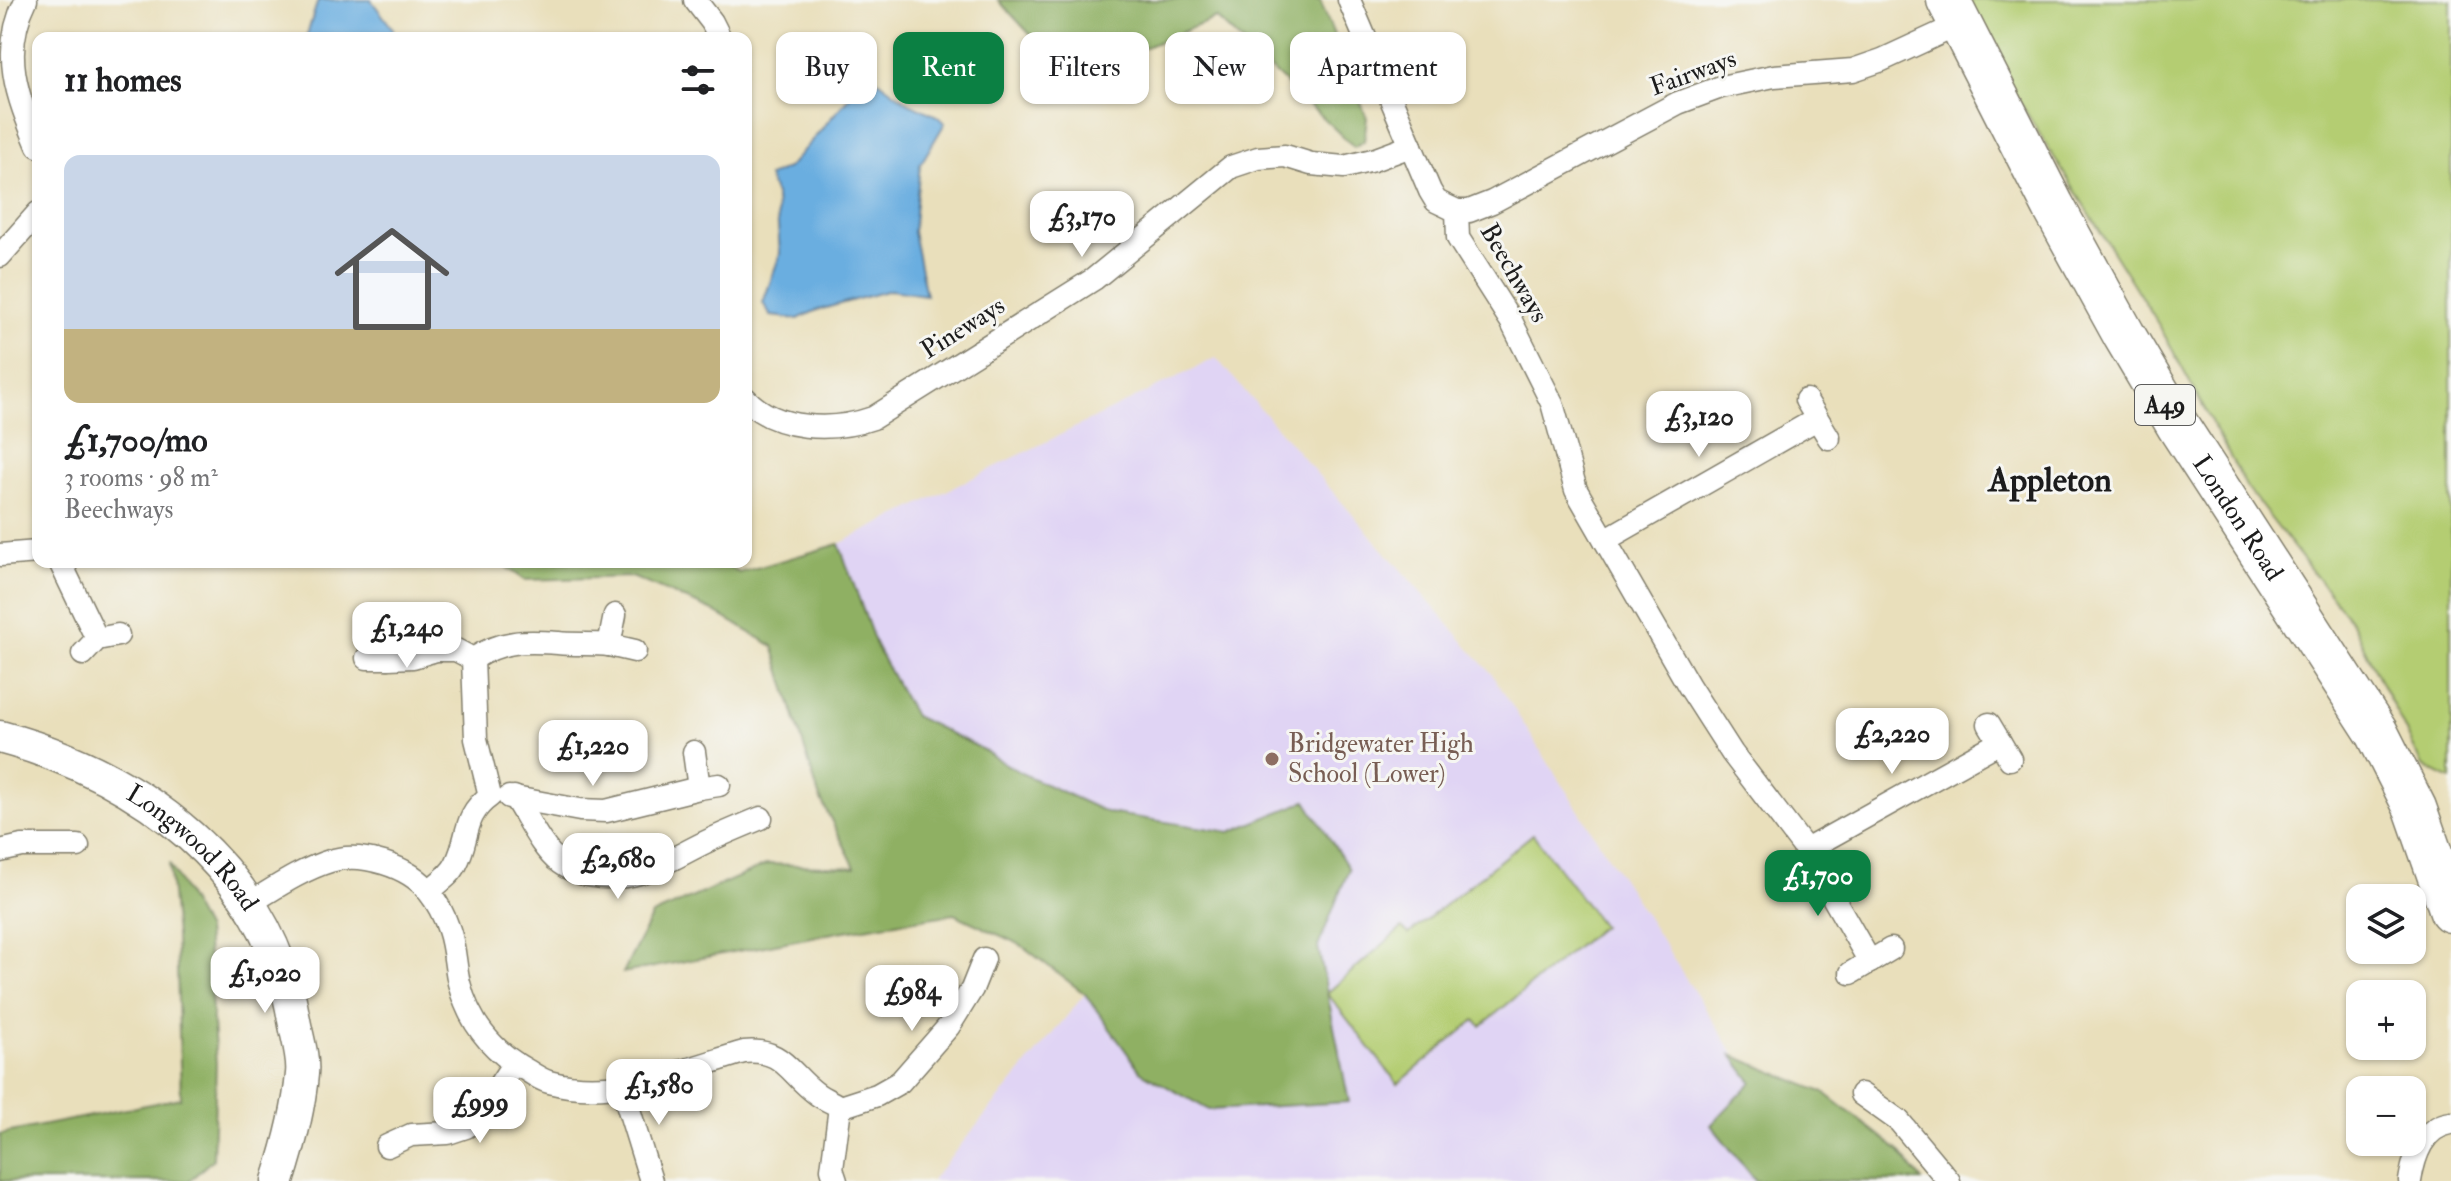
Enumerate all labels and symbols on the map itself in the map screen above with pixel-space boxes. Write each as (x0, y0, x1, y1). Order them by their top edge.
street label: Fairways (1645, 43, 1741, 103)
pin: £3,170 (1017, 191, 1147, 259)
street label: Beechways (1473, 218, 1555, 328)
street label: Pineways (915, 290, 1011, 366)
road number: A49 (2135, 385, 2195, 425)
pin: £3,120 (1634, 391, 1764, 459)
street label: London Road (2185, 449, 2290, 587)
district label: Appleton (1986, 459, 2112, 502)
pin: £1,240 (342, 602, 472, 670)
pin: £2,220 (1827, 708, 1957, 776)
pin: £1,220 (528, 720, 658, 788)
place label: Bridgewater High School (Lower) (1288, 728, 1474, 790)
marker: Bridgewater High School (Lower) (1263, 750, 1281, 768)
street label: Longwood Road (121, 777, 265, 917)
pin: £2,680 (553, 833, 683, 901)
pin: £1,700 (1753, 850, 1883, 918)
pin: £1,020 (200, 947, 330, 1015)
pin: £984 (865, 965, 959, 1033)
pin: £1,580 (594, 1059, 724, 1127)
pin: £999 (433, 1077, 527, 1145)

